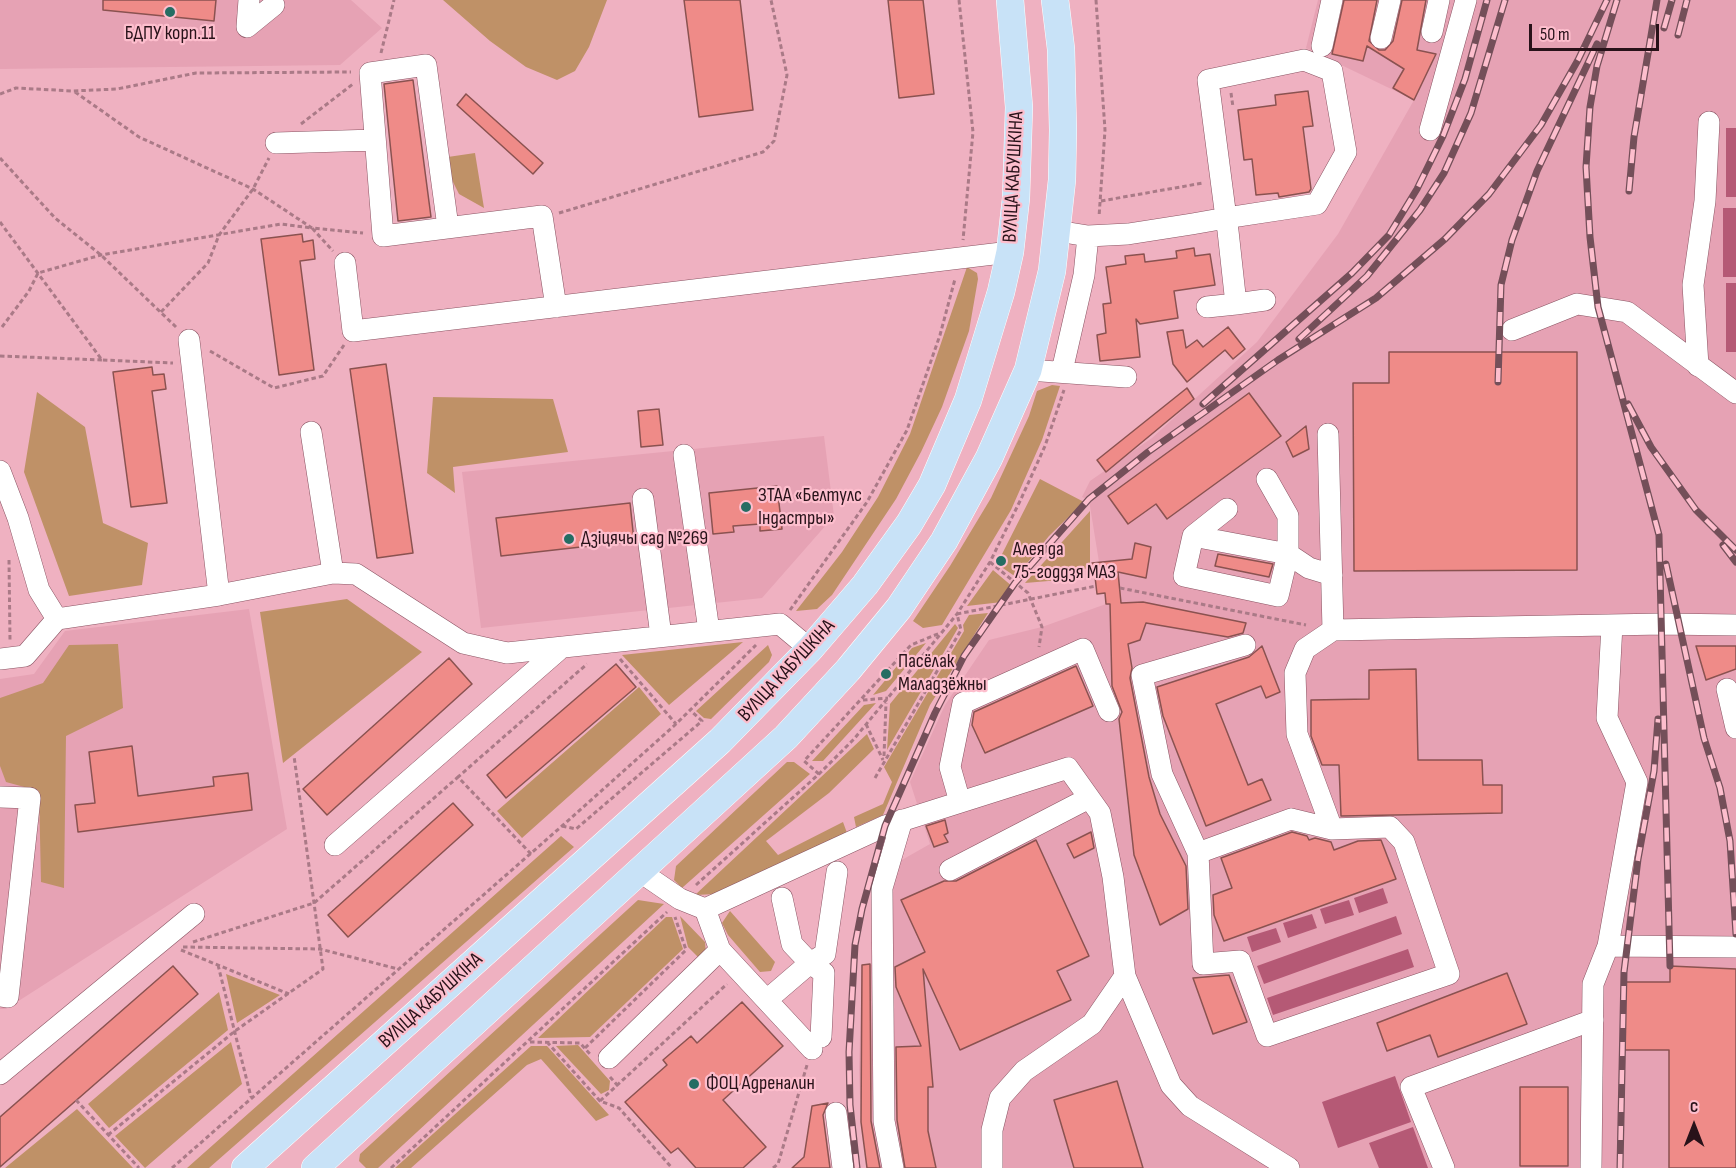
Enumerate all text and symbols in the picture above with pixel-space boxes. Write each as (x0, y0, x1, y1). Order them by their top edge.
marker: БДПУ корп.11 (163, 5, 177, 19)
scale bar (1532, 12, 1662, 50)
place label: БДПУ корп.11 (125, 22, 215, 46)
text: 50 m (1540, 24, 1570, 45)
street label: ВУЛІЦА КАБУШКІНА (999, 111, 1029, 243)
place label: ЗТАА «Белтулс Iндастры» (758, 484, 862, 531)
marker: ЗТАА «Белтулс Iндастры» (739, 500, 753, 514)
place label: Дзіцячы сад №269 (581, 527, 708, 551)
marker: Дзіцячы сад №269 (562, 532, 576, 546)
place label: Алея да 75-годдзя МАЗ (1013, 538, 1116, 585)
marker: Алея да 75-годдзя МАЗ (994, 554, 1008, 568)
street label: ВУЛІЦА КАБУШКІНА (734, 615, 840, 727)
place label: Пасёлак Маладзёжны (898, 650, 987, 697)
marker: Пасёлак Маладзёжны (879, 667, 893, 681)
street label: ВУЛІЦА КАБУШКІНА (374, 948, 488, 1054)
place label: ФОЦ Адреналин (706, 1072, 815, 1096)
marker: ФОЦ Адреналин (687, 1077, 701, 1091)
north arrow (1664, 1096, 1724, 1156)
text: С (1690, 1098, 1698, 1117)

